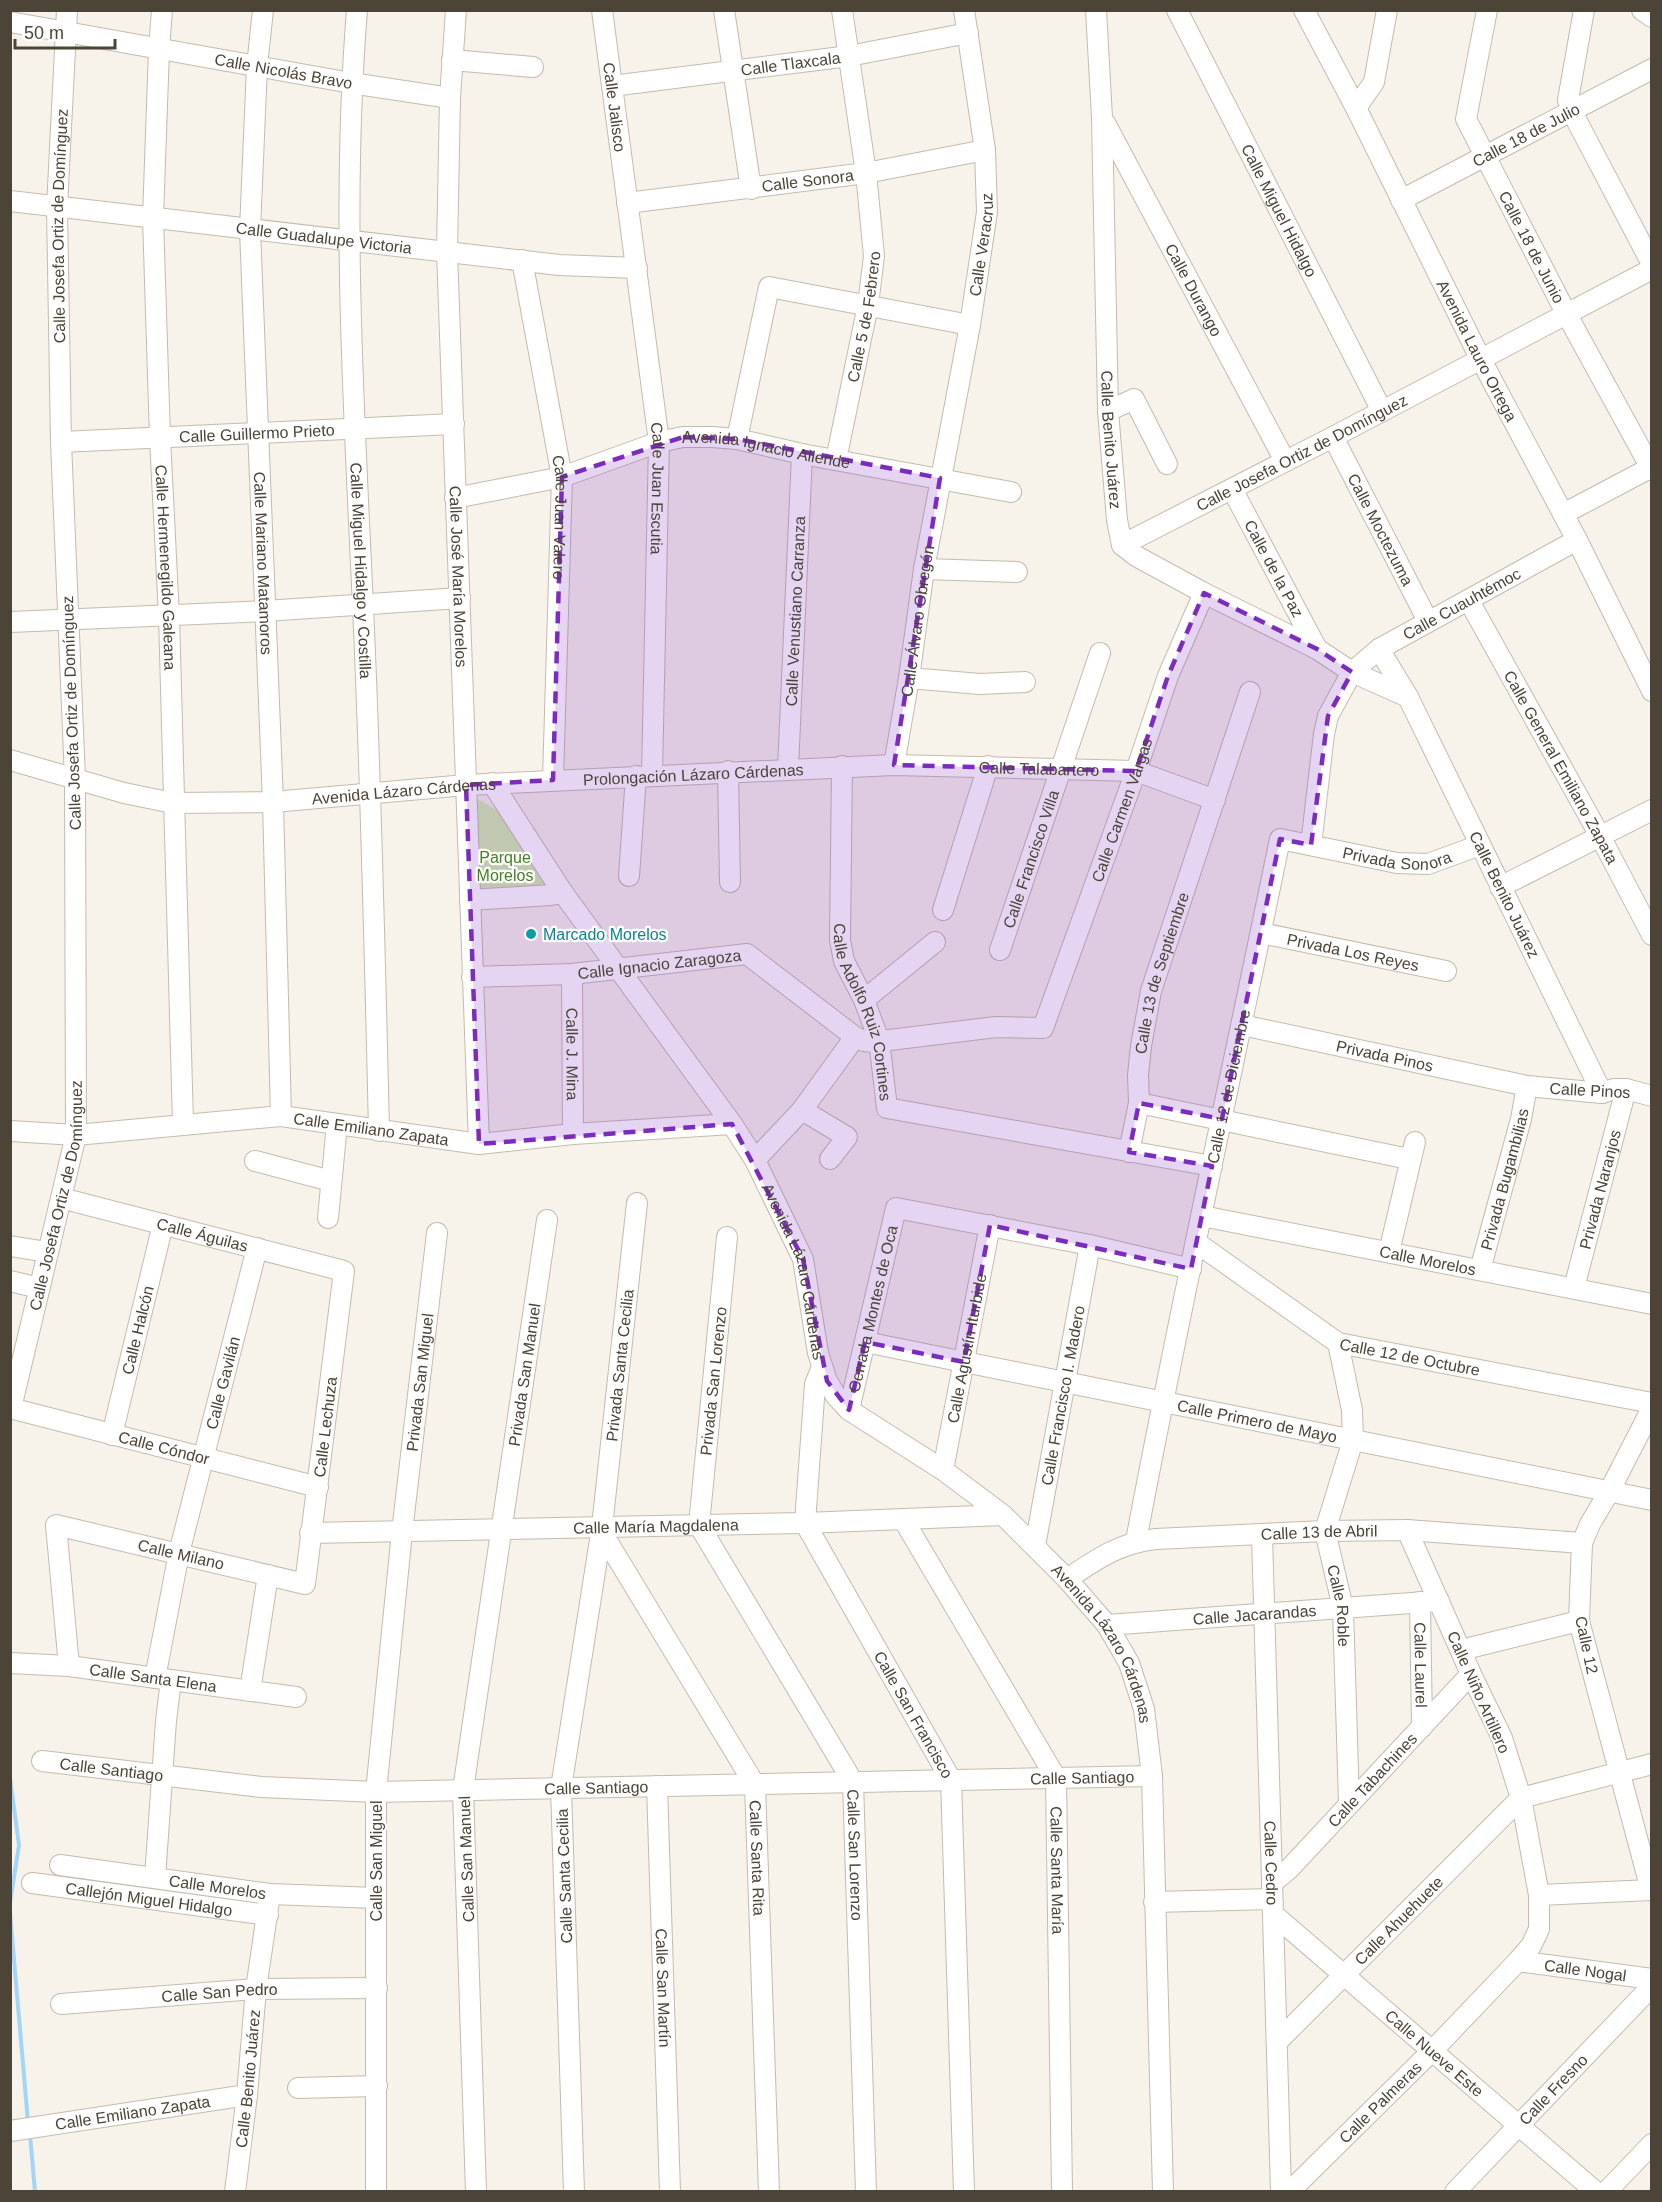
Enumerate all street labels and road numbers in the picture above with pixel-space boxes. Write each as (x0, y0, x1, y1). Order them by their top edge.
street label: Calle Tlaxcala (740, 49, 842, 79)
street label: Calle Nicolás Bravo (213, 51, 354, 92)
street label: Calle Jalisco (600, 62, 629, 153)
street label: Calle 18 de Julio (1470, 100, 1583, 170)
street label: Calle Josefa Ortiz de Domínguez (49, 108, 71, 344)
street label: Calle Miguel Hidalgo (1238, 141, 1320, 280)
street label: Calle Sonora (761, 167, 855, 195)
street label: Calle 18 de Junio (1496, 188, 1567, 306)
street label: Calle Veracruz (966, 193, 996, 297)
street label: Calle Guadalupe Victoria (235, 219, 413, 257)
street label: Calle Durango (1162, 241, 1225, 339)
street label: Calle 5 de Febrero (844, 250, 883, 384)
street label: Avenida Lauro Ortega (1434, 277, 1520, 424)
street label: Calle Benito Juárez (1098, 370, 1124, 510)
street label: Calle Josefa Ortiz de Domínguez (1194, 392, 1410, 515)
street label: Calle Guillermo Prieto (179, 421, 335, 446)
street label: Calle Juan Escutia (647, 421, 667, 555)
street label: Avenida Ignacio Allende (682, 429, 852, 472)
street label: Calle Juan Valero (549, 454, 570, 580)
street label: Calle Miguel Hidalgo y Costilla (347, 462, 374, 679)
street label: Calle Hermenegildo Galeana (152, 464, 178, 671)
street label: Calle Mariano Matamoros (251, 471, 275, 655)
street label: Calle Moctezuma (1344, 471, 1416, 589)
street label: Calle José María Morelos (446, 486, 470, 668)
street label: Calle Venustiano Carranza (783, 516, 808, 707)
street label: Calle de la Paz (1241, 517, 1307, 620)
street label: Calle Álvaro Obregón (898, 544, 937, 698)
street label: Calle Cuauhtémoc (1400, 565, 1524, 643)
street label: Calle Josefa Ortiz de Domínguez (59, 595, 84, 831)
street label: Calle General Emiliano Zapata (1501, 668, 1621, 867)
street label: Calle Carmen Vargas (1089, 736, 1156, 885)
street label: Calle Talabartero (978, 759, 1100, 779)
street label: Prolongación Lázaro Cárdenas (583, 761, 804, 789)
street label: Avenida Lázaro Cárdenas (311, 776, 496, 808)
street label: Calle Francisco Villa (1000, 788, 1062, 930)
street label: Calle Benito Juárez (1466, 829, 1542, 961)
street label: Privada Sonora (1341, 844, 1454, 873)
street label: Calle 13 de Septiembre (1132, 890, 1192, 1055)
street label: Calle Adolfo Ruiz Cortines (831, 923, 894, 1102)
street label: Privada Los Reyes (1285, 931, 1421, 974)
street label: Calle Ignacio Zaragoza (577, 947, 742, 982)
street label: Calle 12 de Diciembre (1204, 1007, 1253, 1165)
street label: Calle J. Mina (563, 1008, 581, 1100)
street label: Privada Pinos (1335, 1037, 1435, 1075)
street label: Calle Josefa Ortiz de Domínguez (26, 1080, 85, 1312)
street label: Calle Pinos (1549, 1080, 1631, 1101)
street label: Privada Bugambilias (1478, 1107, 1532, 1252)
street label: Calle Emiliano Zapata (292, 1110, 450, 1149)
street label: Privada Naranjos (1577, 1128, 1624, 1251)
street label: Avenida Lázaro Cárdenas (759, 1181, 828, 1362)
street label: Calle Águilas (155, 1215, 250, 1255)
street label: Cerrada Montes de Oca (845, 1224, 901, 1394)
street label: Calle Morelos (1378, 1243, 1477, 1278)
street label: Calle Agustín Iturbide (944, 1272, 990, 1425)
street label: Calle Halcón (119, 1284, 157, 1376)
street label: Privada Santa Cecilia (603, 1288, 637, 1442)
street label: Privada San Manuel (506, 1302, 544, 1447)
street label: Calle Francisco I. Madero (1038, 1304, 1088, 1487)
street label: Privada San Lorenzo (697, 1306, 730, 1456)
street label: Privada San Miguel (404, 1312, 437, 1452)
street label: Calle Gavilán (203, 1335, 243, 1431)
street label: Calle 12 de Octubre (1338, 1336, 1481, 1379)
street label: Calle Lechuza (311, 1376, 340, 1478)
street label: Calle Primero de Mayo (1176, 1397, 1339, 1446)
street label: Calle Cóndor (117, 1428, 212, 1468)
street label: Calle María Magdalena (573, 1516, 739, 1537)
street label: Calle 13 de Abril (1260, 1522, 1377, 1543)
street label: Calle Milano (136, 1536, 226, 1573)
street label: Avenida Lázaro Cárdenas (1048, 1561, 1154, 1724)
street label: Calle Roble (1324, 1563, 1352, 1647)
street label: Calle Jacarandas (1192, 1602, 1317, 1628)
street label: Calle 12 (1572, 1615, 1601, 1676)
street label: Calle Laurel (1411, 1622, 1430, 1708)
street label: Calle Niño Artillero (1444, 1629, 1513, 1756)
street label: Calle San Francisco (871, 1648, 956, 1781)
street label: Calle Santa Elena (88, 1661, 218, 1695)
street label: Calle Tabachines (1325, 1730, 1420, 1830)
street label: Calle Santiago (59, 1755, 164, 1784)
street label: Calle Santiago (1030, 1768, 1135, 1788)
street label: Calle Santiago (544, 1778, 649, 1798)
street label: Calle San Lorenzo (844, 1789, 865, 1921)
street label: Calle San Manuel (456, 1796, 477, 1922)
street label: Calle Santa Rita (747, 1800, 767, 1916)
street label: Calle San Miguel (368, 1801, 385, 1921)
street label: Calle Santa María (1047, 1806, 1066, 1934)
street label: Calle Santa Cecilia (554, 1808, 575, 1944)
street label: Calle Cedro (1261, 1820, 1281, 1905)
street label: Calle Morelos (168, 1872, 267, 1902)
street label: Calle Ahuehuete (1351, 1873, 1447, 1968)
street label: Callejón Miguel Hidalgo (64, 1880, 233, 1919)
street label: Calle San Martín (653, 1928, 673, 2048)
street label: Calle Nogal (1543, 1957, 1627, 1984)
street label: Calle San Pedro (161, 1981, 278, 2005)
street label: Calle Nueve Este (1382, 2007, 1487, 2100)
street label: Calle Benito Juárez (233, 2009, 263, 2149)
street label: Calle Fresno (1516, 2051, 1591, 2128)
street label: Calle Palmeras (1336, 2058, 1425, 2147)
street label: Calle Emiliano Zapata (54, 2093, 211, 2133)

